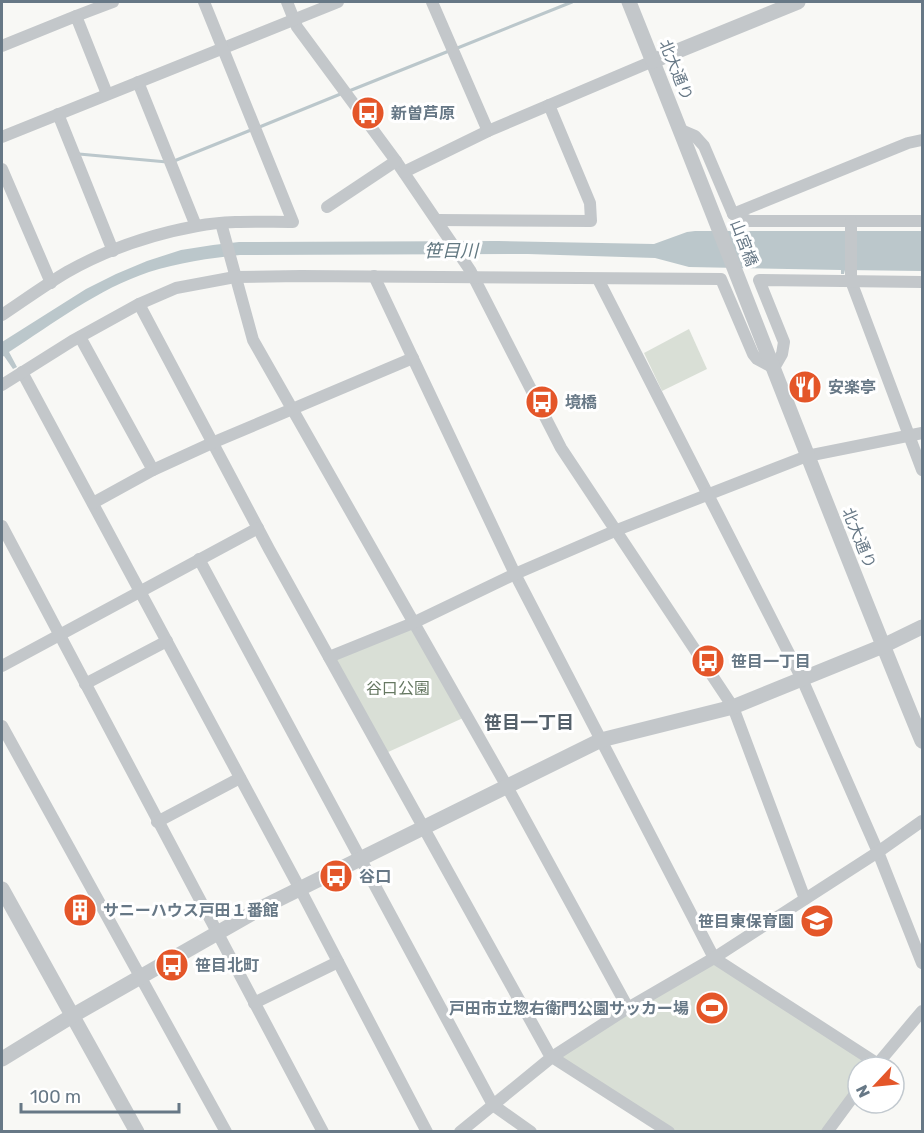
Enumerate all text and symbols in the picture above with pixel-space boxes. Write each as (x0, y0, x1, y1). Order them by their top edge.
street label: 北大通り (655, 37, 697, 103)
bus stop icon: 新曽芦原 (350, 95, 386, 131)
place label: 新曽芦原 (391, 104, 455, 123)
street label: 山宮橋 (727, 217, 761, 269)
water label: 笹目川 (424, 240, 480, 262)
restaurant icon: 安楽亭 (787, 369, 823, 405)
place label: 安楽亭 (828, 378, 876, 397)
bus stop icon: 境橋 (524, 384, 560, 420)
place label: 境橋 (565, 393, 597, 412)
street label: 北大通り (838, 505, 880, 571)
bus stop icon: 笹目一丁目 (690, 643, 726, 679)
place label: 笹目一丁目 (731, 652, 811, 671)
park label: 谷口公園 (366, 679, 430, 698)
district label: 笹目一丁目 (484, 712, 574, 734)
bus stop icon: 谷口 (318, 858, 354, 894)
place label: 谷口 (359, 867, 391, 886)
building icon: サニーハウス戸田１番館 (62, 892, 98, 928)
place label: サニーハウス戸田１番館 (103, 901, 279, 920)
school or university icon: 笹目東保育園 (799, 903, 835, 939)
place label: 笹目東保育園 (698, 912, 794, 931)
bus stop icon: 笹目北町 (154, 947, 190, 983)
place label: 笹目北町 (195, 956, 259, 975)
sports icon: 戸田市立惣右衛門公園サッカー場 (694, 990, 730, 1026)
place label: 戸田市立惣右衛門公園サッカー場 (449, 999, 689, 1018)
north arrow (846, 1055, 906, 1115)
scale bar (21, 1076, 178, 1114)
text: N (852, 1082, 874, 1101)
text: 100 m (30, 1086, 81, 1108)

